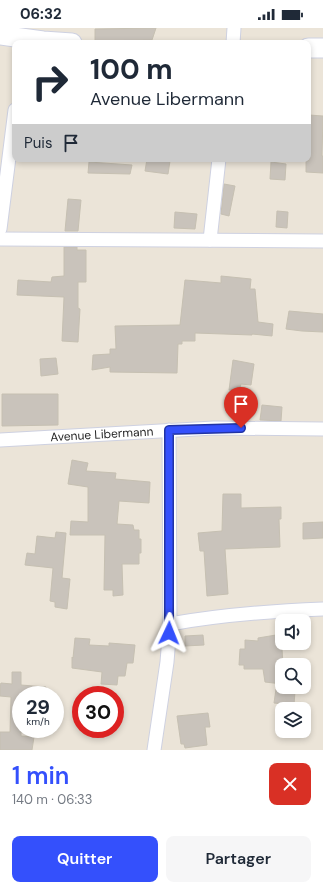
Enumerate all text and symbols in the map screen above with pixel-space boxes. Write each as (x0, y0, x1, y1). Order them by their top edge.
text: 06:32 (20, 4, 62, 24)
text: 100 m (90, 51, 173, 88)
icon: right (24, 56, 76, 108)
text: Avenue Libermann (90, 87, 244, 111)
icon: arrive (60, 132, 82, 154)
text: Puis (24, 133, 52, 153)
pin (224, 387, 258, 428)
icon: arrive (230, 393, 252, 415)
street label: Avenue Libermann (50, 423, 154, 445)
position arrow (148, 612, 190, 654)
map controls (275, 614, 311, 738)
button: sound (275, 614, 311, 650)
button: search (275, 658, 311, 694)
speed limit sign: 30 (72, 686, 124, 738)
text: 29 (26, 694, 50, 720)
button: layers (275, 702, 311, 738)
text: km/h (26, 715, 50, 728)
text: 1 min (12, 760, 69, 791)
button: close (269, 763, 311, 805)
text: 140 m · 06:33 (12, 791, 92, 808)
button: Quitter (12, 836, 158, 882)
button: Partager (166, 836, 311, 882)

